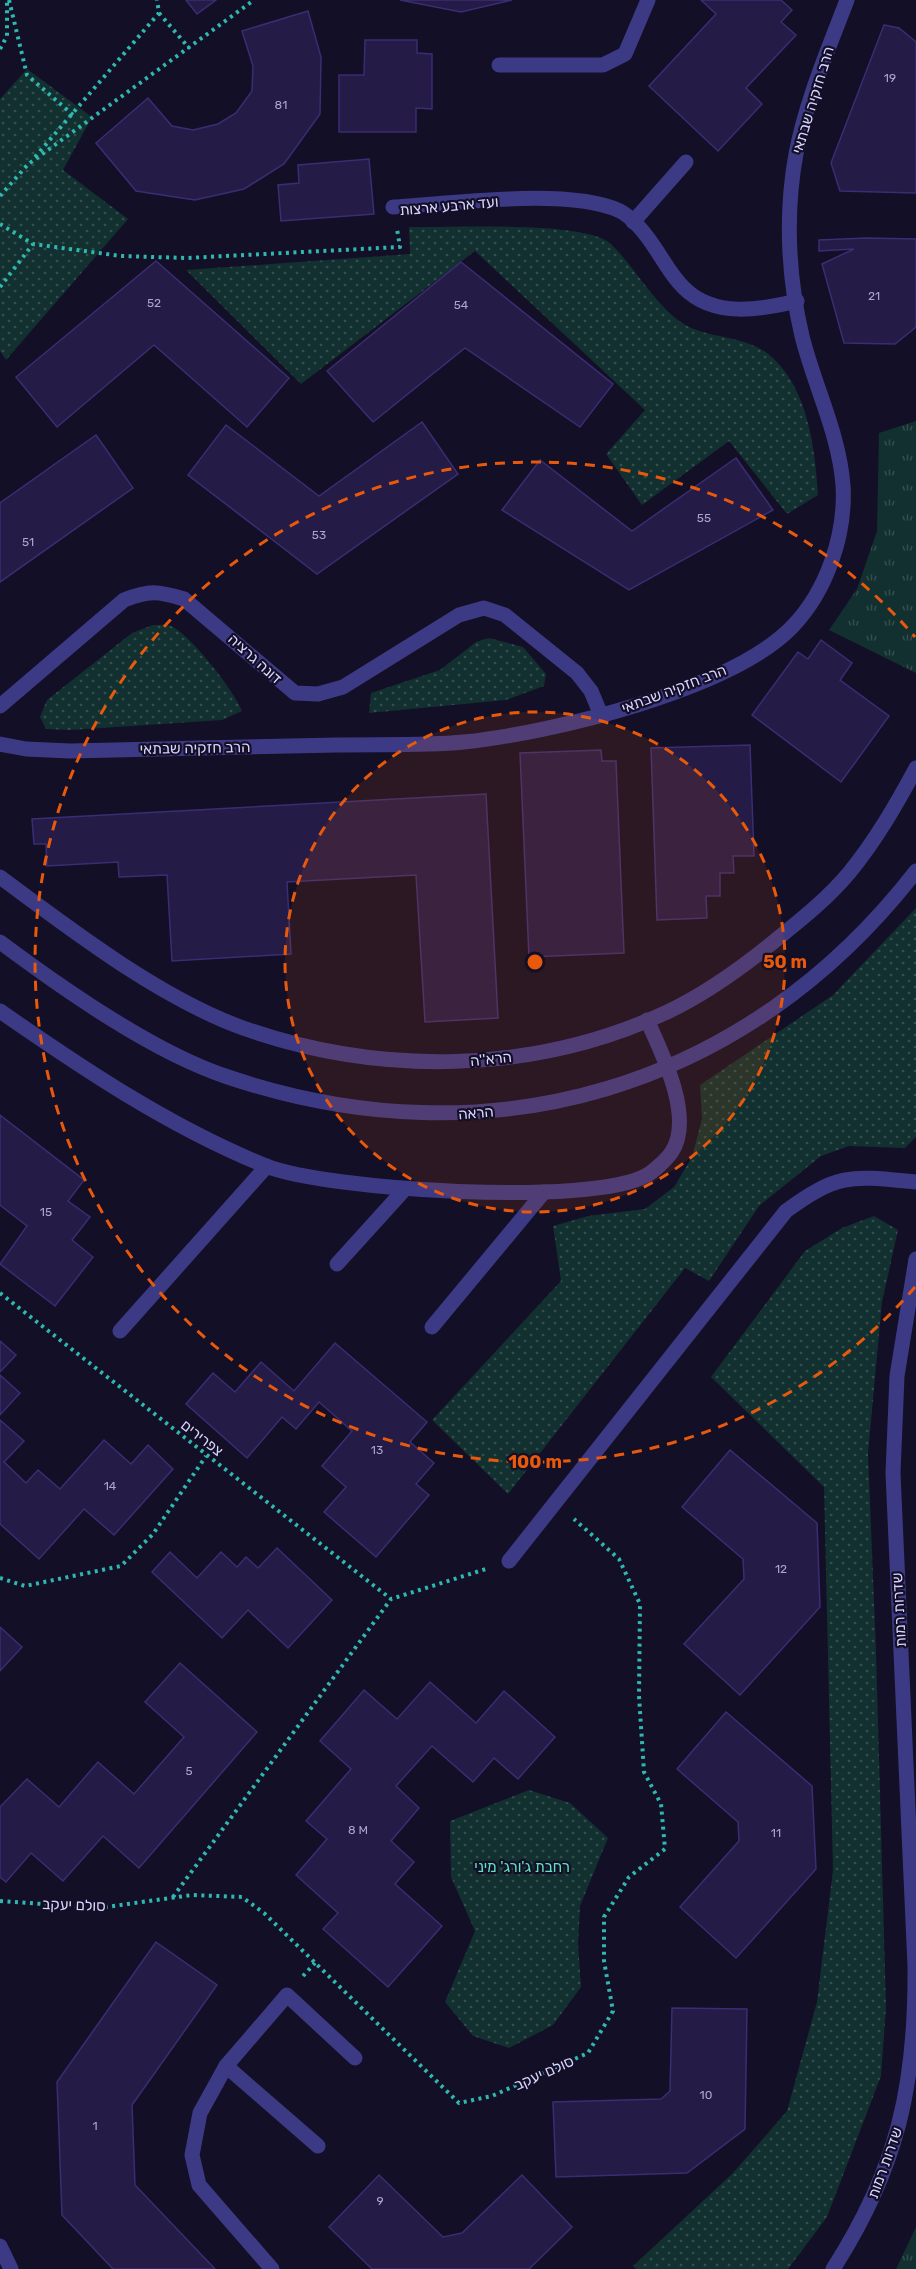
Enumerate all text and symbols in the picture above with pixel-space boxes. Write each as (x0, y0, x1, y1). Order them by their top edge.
street label: הרב חזקיה שבתאי (788, 44, 838, 156)
house number: 19 (884, 71, 896, 85)
house number: 81 (275, 98, 287, 112)
street label: ועד ארבע ארצות (399, 193, 499, 219)
house number: 21 (868, 289, 880, 303)
house number: 52 (147, 296, 161, 310)
house number: 54 (454, 298, 469, 312)
house number: 55 (697, 511, 711, 525)
house number: 53 (312, 528, 326, 542)
house number: 51 (22, 535, 34, 549)
street label: דונה גרציה (224, 630, 286, 688)
street label: הרב חזקיה שבתאי (619, 661, 729, 717)
street label: הרב חזקיה שבתאי (139, 738, 251, 758)
text: 50 m (763, 951, 807, 973)
centre of rings (525, 952, 545, 972)
street label: הרא''ה (469, 1048, 513, 1070)
street label: הראה (458, 1102, 494, 1124)
house number: 15 (40, 1205, 52, 1219)
street label: צפרירים (177, 1416, 227, 1460)
house number: 13 (371, 1443, 383, 1457)
text: 100 m (508, 1451, 562, 1473)
house number: 14 (104, 1479, 117, 1493)
house number: 12 (775, 1562, 787, 1576)
street label: שדרות רמות (888, 1572, 910, 1648)
house number: 5 (185, 1764, 193, 1778)
house number: 8 M (348, 1823, 368, 1837)
house number: 11 (771, 1826, 781, 1840)
park label: רחבת ג'ורג' מיני (474, 1858, 570, 1876)
street label: סולם יעקב (42, 1895, 106, 1915)
street label: סולם יעקב (511, 2052, 577, 2094)
house number: 10 (700, 2088, 712, 2102)
house number: 1 (92, 2119, 98, 2133)
street label: שדרות רמות (864, 2125, 906, 2201)
house number: 9 (376, 2194, 384, 2208)

